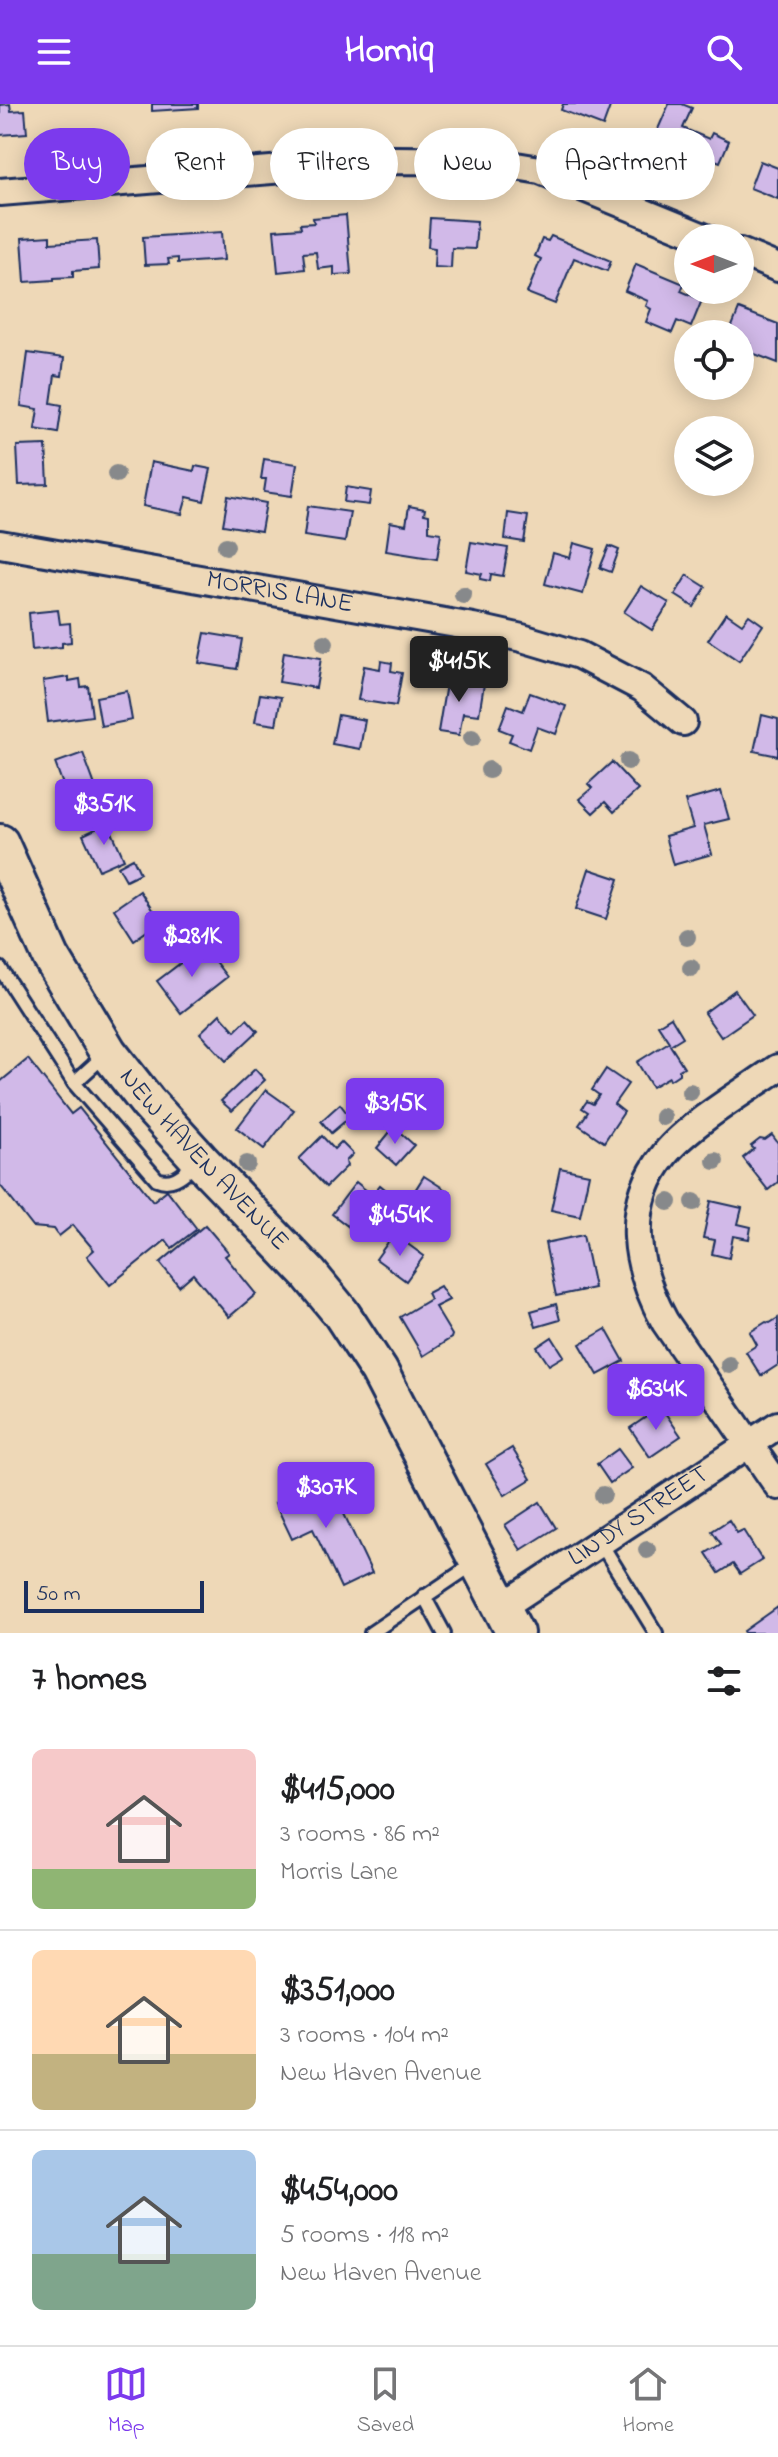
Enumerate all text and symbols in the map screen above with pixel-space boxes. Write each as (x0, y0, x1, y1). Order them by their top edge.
text: Homiq (344, 26, 434, 79)
icon: menu (32, 30, 76, 74)
icon: search (702, 30, 746, 74)
chip: Buy (24, 128, 130, 200)
chip: Rent (146, 128, 254, 200)
chip: Filters (270, 128, 398, 200)
chip: New (414, 128, 520, 200)
chip: Apartment (536, 128, 715, 200)
north arrow (674, 224, 754, 304)
map controls (674, 224, 754, 496)
button: locate (674, 320, 754, 400)
button: layers (674, 416, 754, 496)
street label: MORRIS LANE (203, 562, 356, 625)
pin: $415K (403, 636, 515, 704)
text: $415K (428, 643, 490, 681)
pin: $351K (48, 779, 160, 847)
text: $351K (73, 786, 135, 824)
pin: $281K (136, 911, 248, 979)
text: $281K (162, 918, 222, 956)
street label: NEW HAVEN AVENUE (109, 1061, 297, 1260)
pin: $315K (339, 1078, 451, 1146)
text: $315K (364, 1085, 426, 1123)
pin: $454K (344, 1190, 456, 1258)
text: $454K (368, 1197, 432, 1235)
pin: $634K (600, 1364, 712, 1432)
text: $634K (625, 1371, 687, 1409)
street label: LINDY STREET (561, 1456, 717, 1577)
pin: $307K (270, 1462, 382, 1530)
text: $307K (295, 1469, 357, 1507)
scale bar (24, 1577, 204, 1613)
text: 50 m (36, 1579, 81, 1611)
text: 7 homes (32, 1656, 147, 1706)
icon: filters (702, 1659, 746, 1703)
text: $415,000 (280, 1766, 395, 1816)
icon: home (96, 1781, 192, 1877)
text: 3 rooms · 86 m² (280, 1816, 440, 1854)
text: Morris Lane (280, 1854, 398, 1892)
text: $351,000 (280, 1967, 395, 2017)
icon: home (96, 1982, 192, 2078)
text: 3 rooms · 104 m² (280, 2017, 449, 2055)
text: New Haven Avenue (280, 2055, 481, 2093)
text: $454,000 (280, 2167, 398, 2217)
icon: home (96, 2182, 192, 2278)
text: 5 rooms · 118 m² (280, 2217, 449, 2255)
text: New Haven Avenue (280, 2255, 481, 2293)
tab: Map (104, 2362, 148, 2442)
tab: Saved (357, 2362, 414, 2442)
tab: Home (623, 2362, 674, 2442)

